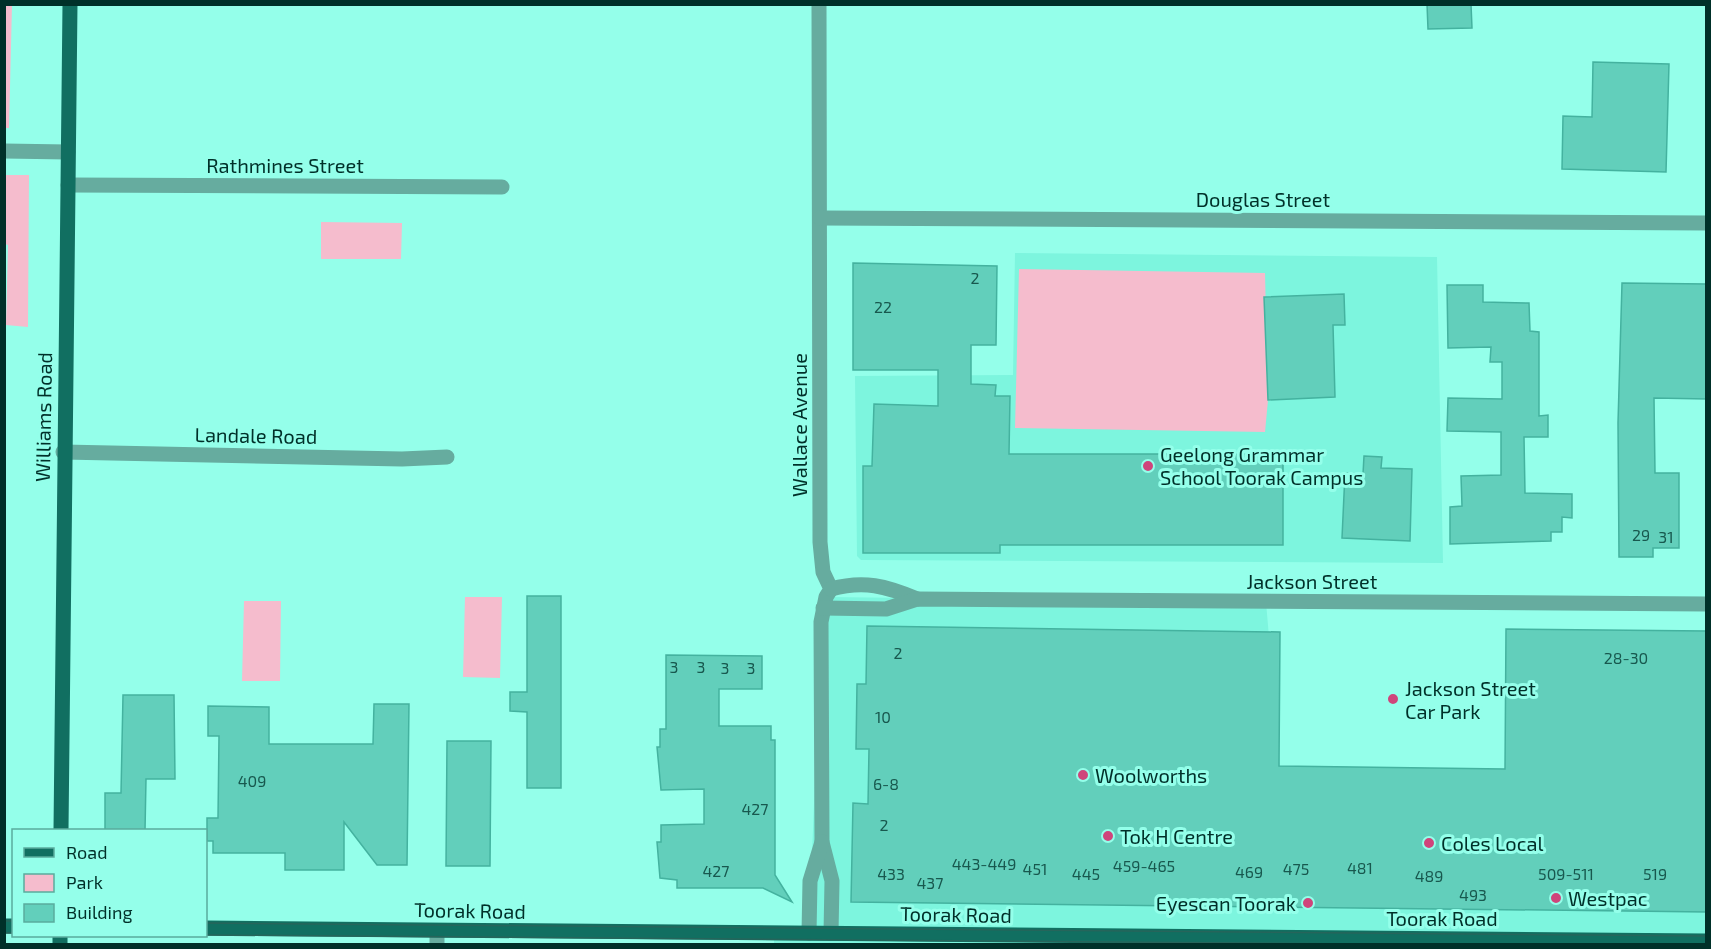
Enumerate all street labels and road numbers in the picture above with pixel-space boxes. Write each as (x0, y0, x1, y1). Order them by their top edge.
street label: Rathmines Street (206, 153, 364, 177)
street label: Douglas Street (1196, 187, 1331, 211)
street label: Williams Road (30, 352, 56, 482)
street label: Wallace Avenue (787, 353, 811, 497)
street label: Landale Road (195, 422, 317, 448)
street label: Jackson Street (1247, 569, 1378, 593)
street label: Toorak Road (414, 897, 526, 923)
street label: Toorak Road (900, 901, 1012, 927)
street label: Toorak Road (1386, 906, 1498, 930)

